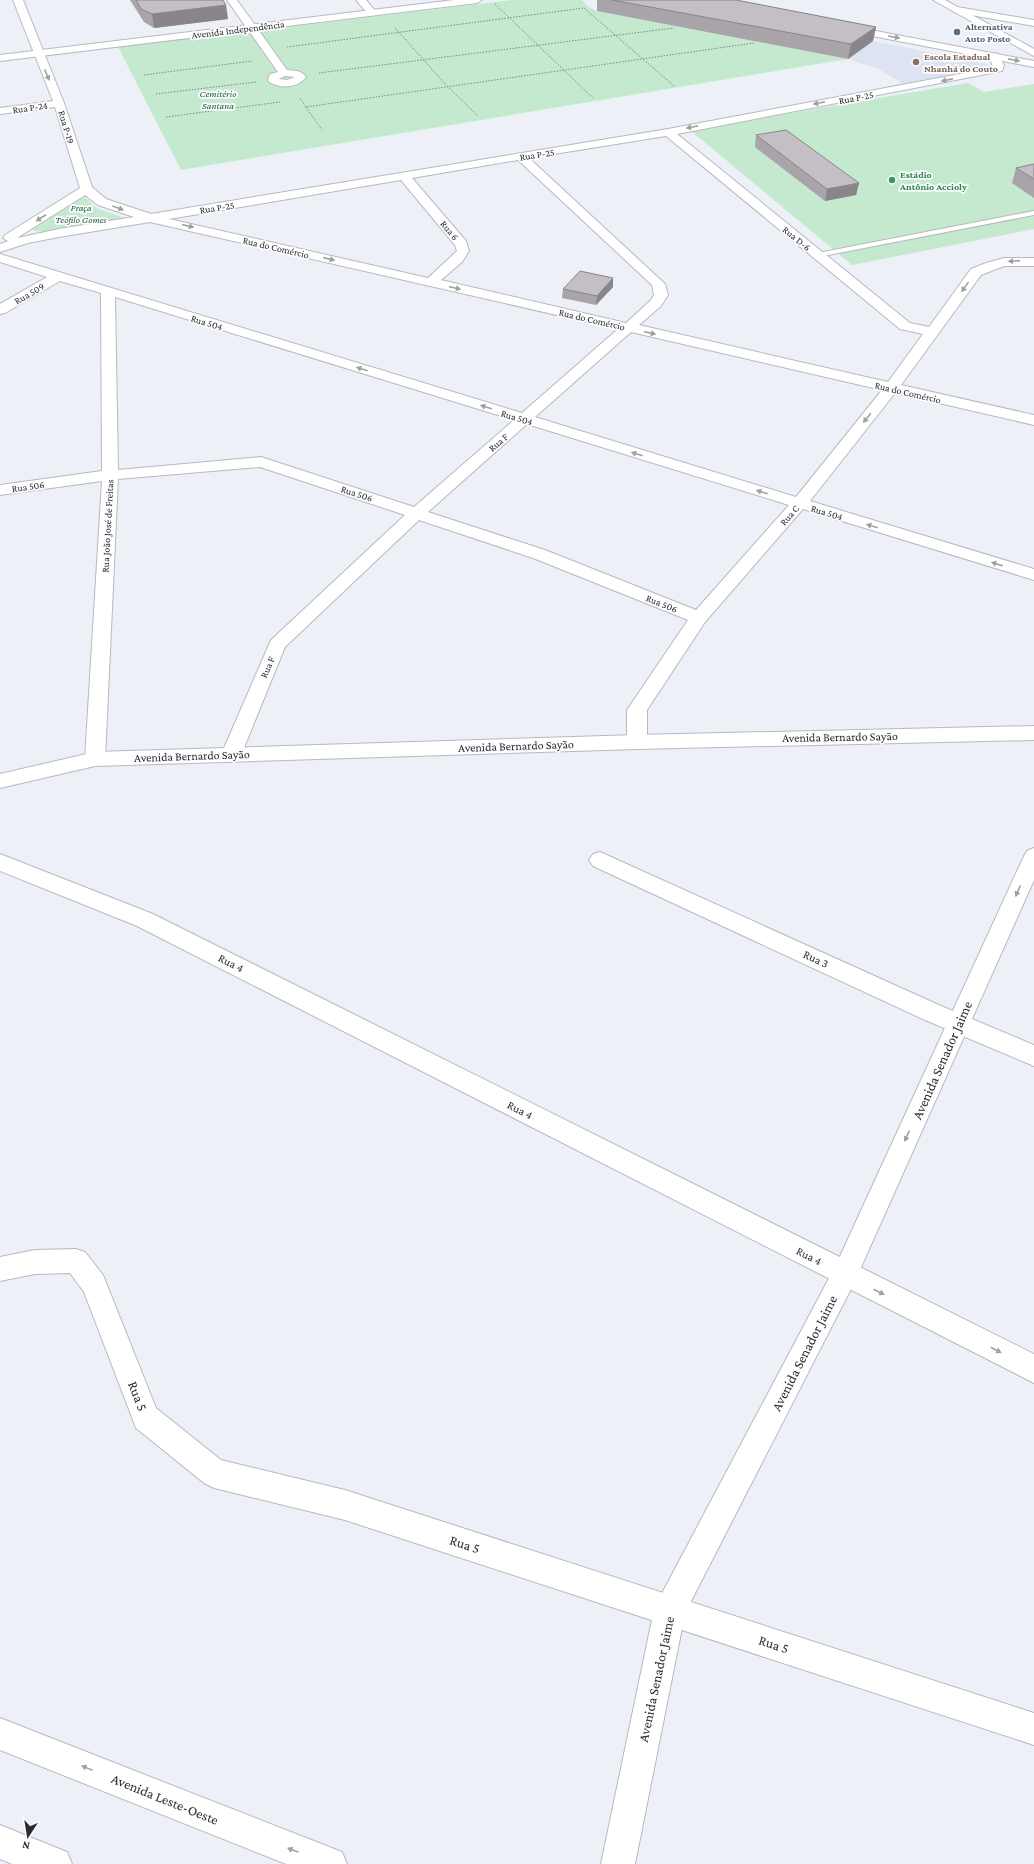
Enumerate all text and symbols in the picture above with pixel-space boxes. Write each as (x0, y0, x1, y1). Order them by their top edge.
street label: Avenida Independência (191, 18, 286, 41)
place label: Alternativa Auto Posto (964, 21, 1013, 44)
marker: Alternativa Auto Posto (952, 27, 962, 37)
one-way arrow (888, 35, 900, 41)
place label: Escola Estadual Nhanhá do Couto (924, 51, 998, 74)
marker: Escola Estadual Nhanhá do Couto (911, 57, 921, 67)
one-way arrow (1008, 57, 1020, 63)
one-way arrow (44, 70, 50, 81)
one-way arrow (941, 77, 953, 83)
park label: Cemitério Santana (200, 88, 236, 111)
street label: Rua P-25 (838, 89, 875, 106)
street label: Rua P-24 (12, 100, 48, 115)
one-way arrow (813, 101, 826, 107)
street label: Rua P-19 (56, 109, 77, 145)
one-way arrow (686, 125, 698, 131)
street label: Rua P-25 (519, 146, 556, 163)
place label: Estádio Antônio Accioly (899, 169, 967, 192)
marker: Estádio Antônio Accioly (887, 175, 897, 185)
street label: Rua P-25 (199, 199, 236, 216)
park label: Praça Teófilo Gomes (55, 202, 108, 225)
one-way arrow (112, 205, 124, 211)
one-way arrow (36, 214, 47, 222)
street label: Rua 6 (438, 218, 461, 242)
one-way arrow (182, 224, 194, 230)
street label: Rua D-6 (781, 224, 813, 253)
street label: Rua do Comércio (242, 235, 310, 260)
one-way arrow (322, 256, 335, 262)
one-way arrow (1008, 257, 1020, 264)
street label: Rua 509 (12, 280, 46, 306)
one-way arrow (961, 282, 969, 293)
one-way arrow (449, 285, 462, 291)
street label: Rua do Comércio (558, 307, 626, 332)
street label: Rua 504 (190, 312, 224, 333)
one-way arrow (644, 330, 656, 336)
one-way arrow (356, 366, 368, 372)
street label: Rua do Comércio (874, 380, 942, 405)
one-way arrow (480, 404, 492, 410)
street label: Rua 504 (500, 407, 534, 428)
one-way arrow (862, 413, 871, 424)
street label: Rua F (486, 431, 510, 454)
one-way arrow (631, 451, 643, 457)
street label: Rua 506 (11, 479, 45, 494)
street label: Rua João José de Freitas (100, 479, 115, 573)
street label: Rua 506 (340, 483, 374, 504)
one-way arrow (755, 489, 767, 495)
street label: Rua 504 (810, 502, 844, 523)
street label: Rua C (778, 503, 801, 528)
one-way arrow (866, 523, 878, 529)
one-way arrow (990, 561, 1002, 567)
street label: Rua 506 (645, 592, 679, 615)
street label: Rua F (258, 655, 277, 680)
street label: Avenida Bernardo Sayão (782, 729, 898, 745)
street label: Avenida Bernardo Sayão (458, 737, 574, 755)
street label: Avenida Bernardo Sayão (134, 747, 250, 765)
one-way arrow (1015, 885, 1021, 897)
street label: Rua 3 (801, 947, 831, 971)
street label: Rua 4 (216, 951, 246, 975)
street label: Avenida Senador Jaime (909, 998, 975, 1122)
street label: Rua 4 (505, 1098, 535, 1122)
one-way arrow (904, 1130, 910, 1141)
street label: Rua 4 (794, 1244, 824, 1268)
one-way arrow (874, 1289, 885, 1295)
street label: Avenida Senador Jaime (768, 1292, 840, 1414)
one-way arrow (990, 1347, 1001, 1353)
street label: Rua 5 (125, 1379, 151, 1413)
street label: Rua 5 (448, 1532, 482, 1556)
street label: Avenida Senador Jaime (635, 1615, 677, 1743)
street label: Rua 5 (757, 1632, 791, 1656)
one-way arrow (81, 1765, 93, 1771)
street label: Avenida Leste-Oeste (109, 1770, 221, 1828)
north arrow (8, 1816, 48, 1856)
text: N (21, 1839, 31, 1852)
one-way arrow (287, 1846, 299, 1852)

